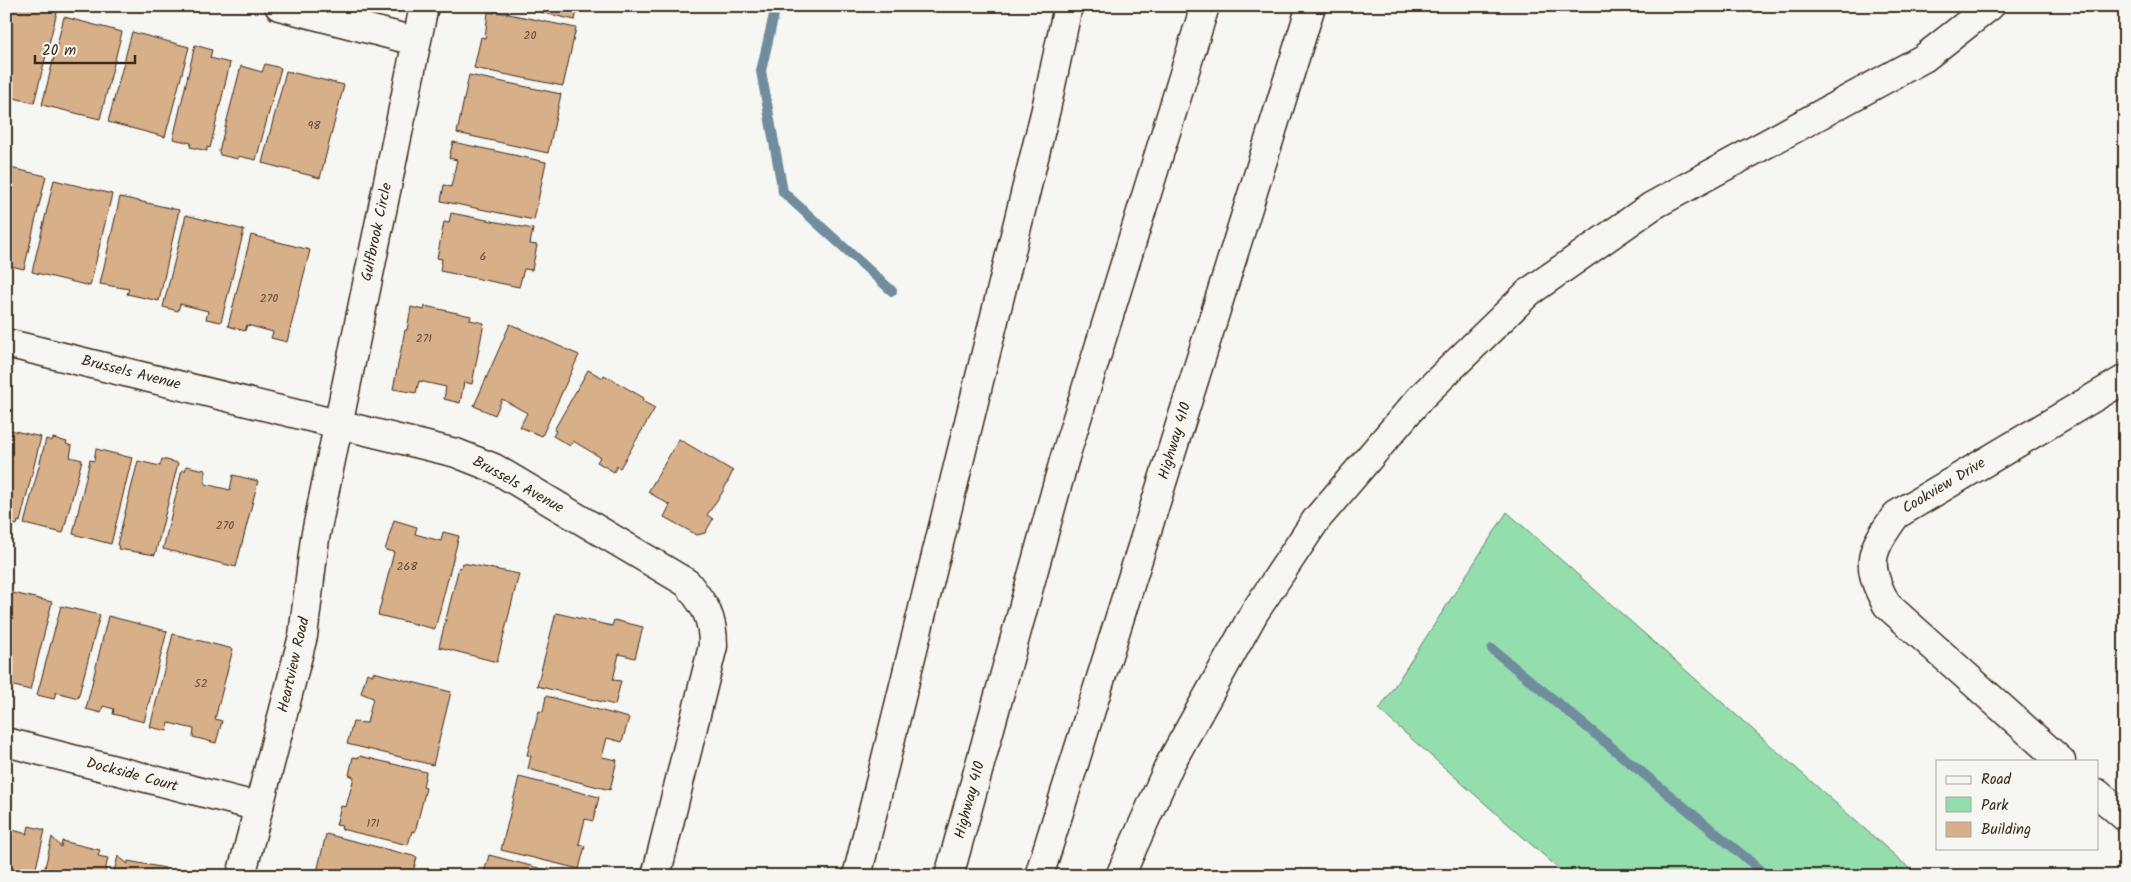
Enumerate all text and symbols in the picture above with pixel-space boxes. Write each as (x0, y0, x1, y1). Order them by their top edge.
house number: 20 (524, 26, 536, 45)
scale bar (35, 32, 135, 64)
text: 20 m (42, 39, 76, 63)
house number: 98 (307, 116, 321, 135)
street label: Gulfbrook Circle (355, 180, 399, 283)
house number: 6 (480, 247, 486, 266)
house number: 270 (260, 289, 278, 308)
house number: 271 (416, 329, 432, 348)
street label: Brussels Avenue (79, 349, 183, 397)
street label: Highway 410 (1152, 399, 1198, 482)
street label: Brussels Avenue (468, 450, 568, 520)
street label: Cookview Drive (1898, 451, 1991, 520)
house number: 270 (216, 516, 234, 535)
house number: 268 (397, 557, 418, 576)
street label: Heartview Road (271, 614, 317, 715)
house number: 52 (194, 674, 208, 693)
street label: Dockside Court (83, 751, 181, 799)
street label: Highway 410 (948, 758, 992, 841)
legend (1936, 760, 2098, 850)
text: Road (1981, 768, 2012, 792)
text: Park (1981, 794, 2009, 818)
house number: 171 (366, 814, 380, 833)
text: Building (1981, 818, 2031, 842)

